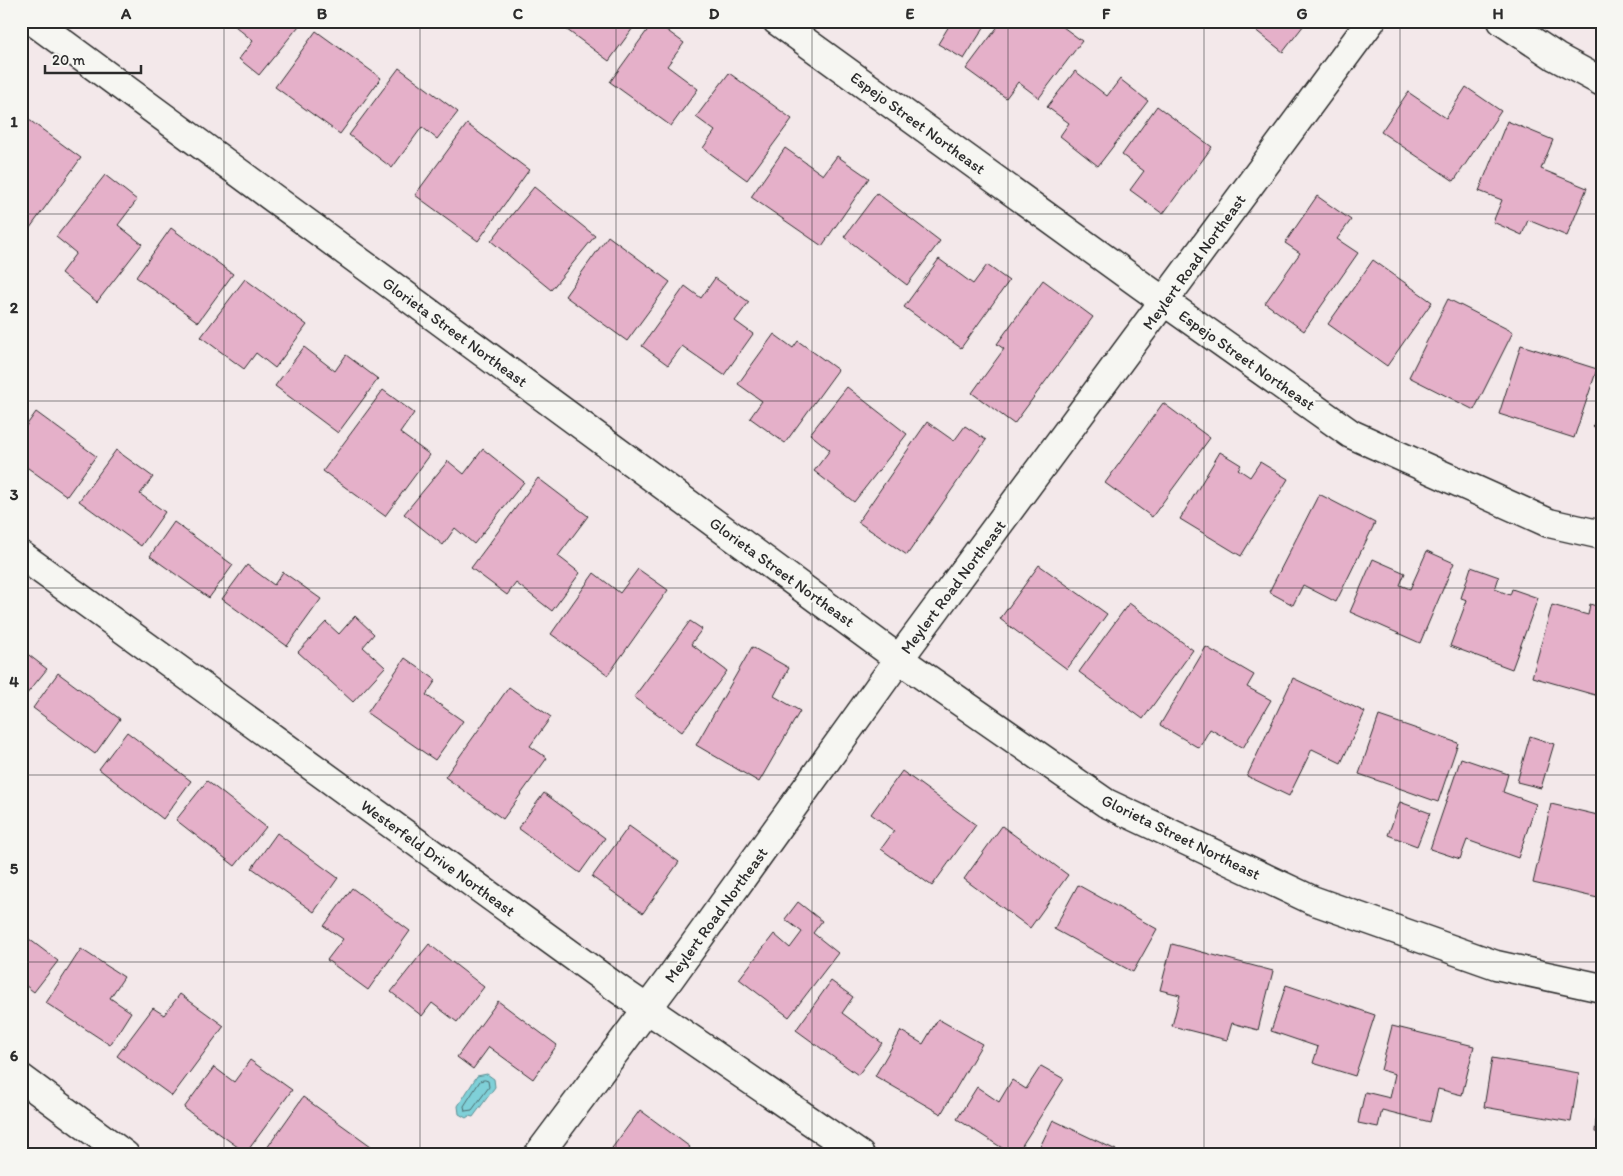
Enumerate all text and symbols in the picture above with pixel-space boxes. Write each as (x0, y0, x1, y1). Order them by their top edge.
text: A (120, 4, 132, 23)
text: B (317, 4, 328, 23)
text: C (513, 4, 524, 23)
text: D (709, 4, 720, 23)
text: E (906, 4, 915, 23)
text: F (1102, 4, 1111, 23)
text: G (1296, 4, 1308, 23)
text: H (1492, 4, 1504, 23)
scale bar (45, 42, 141, 74)
text: 20 m (52, 51, 86, 69)
street label: Espejo Street Northeast (847, 68, 989, 178)
text: 1 (10, 112, 18, 131)
street label: Meylert Road Northeast (1138, 191, 1250, 333)
street label: Glorieta Street Northeast (379, 273, 531, 391)
text: 2 (10, 298, 19, 317)
street label: Espejo Street Northeast (1175, 306, 1319, 414)
text: 3 (10, 485, 19, 504)
street label: Glorieta Street Northeast (706, 513, 858, 631)
street label: Meylert Road Northeast (896, 516, 1010, 658)
text: 4 (9, 672, 19, 691)
street label: Glorieta Street Northeast (1098, 790, 1264, 884)
street label: Westerfeld Drive Northeast (357, 796, 519, 920)
street label: Meylert Road Northeast (660, 844, 772, 986)
text: 5 (10, 859, 19, 878)
text: 6 (10, 1046, 19, 1065)

